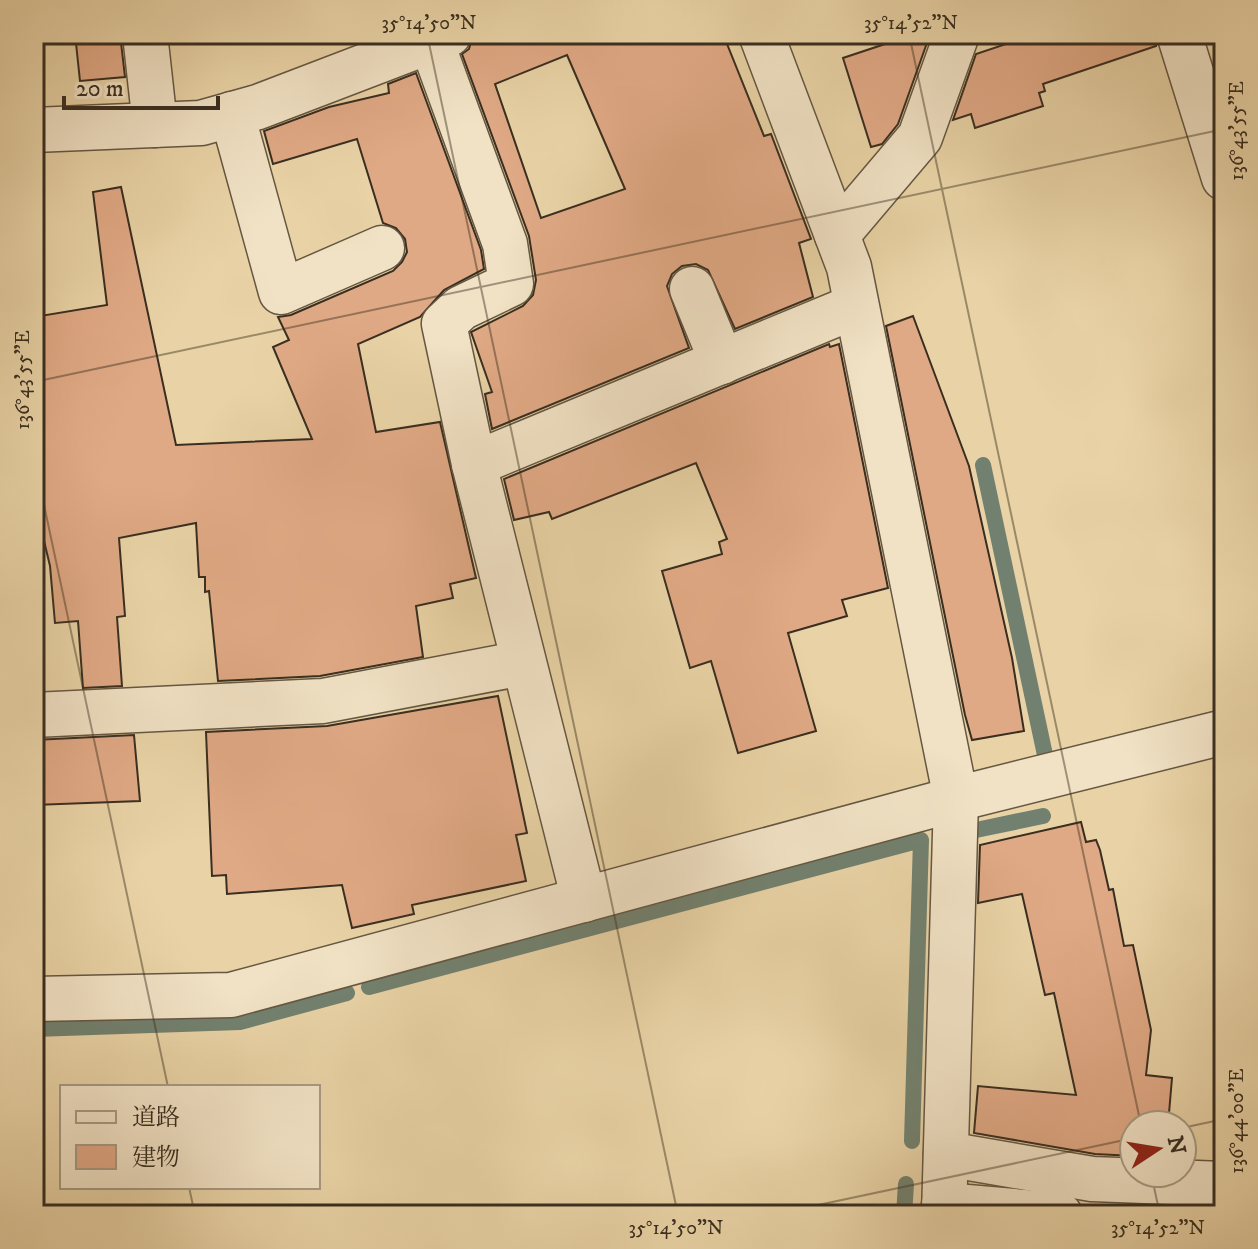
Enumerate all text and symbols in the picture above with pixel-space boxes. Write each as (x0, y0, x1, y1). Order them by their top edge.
text: 35°14'50"N (382, 11, 476, 36)
text: 35°14'52"N (864, 11, 958, 36)
scale bar (64, 60, 218, 110)
text: 20 m (76, 74, 124, 104)
text: 136°43'55"E (1225, 81, 1250, 181)
text: 136°43'55"E (11, 330, 36, 430)
text: 136°44'00"E (1225, 1068, 1250, 1174)
legend (60, 1085, 320, 1189)
text: 道路 (132, 1103, 180, 1133)
north arrow (1118, 1109, 1198, 1189)
text: N (1161, 1134, 1191, 1157)
text: 建物 (132, 1143, 180, 1173)
text: 35°14'50"N (629, 1216, 723, 1241)
text: 35°14'52"N (1111, 1216, 1205, 1241)

